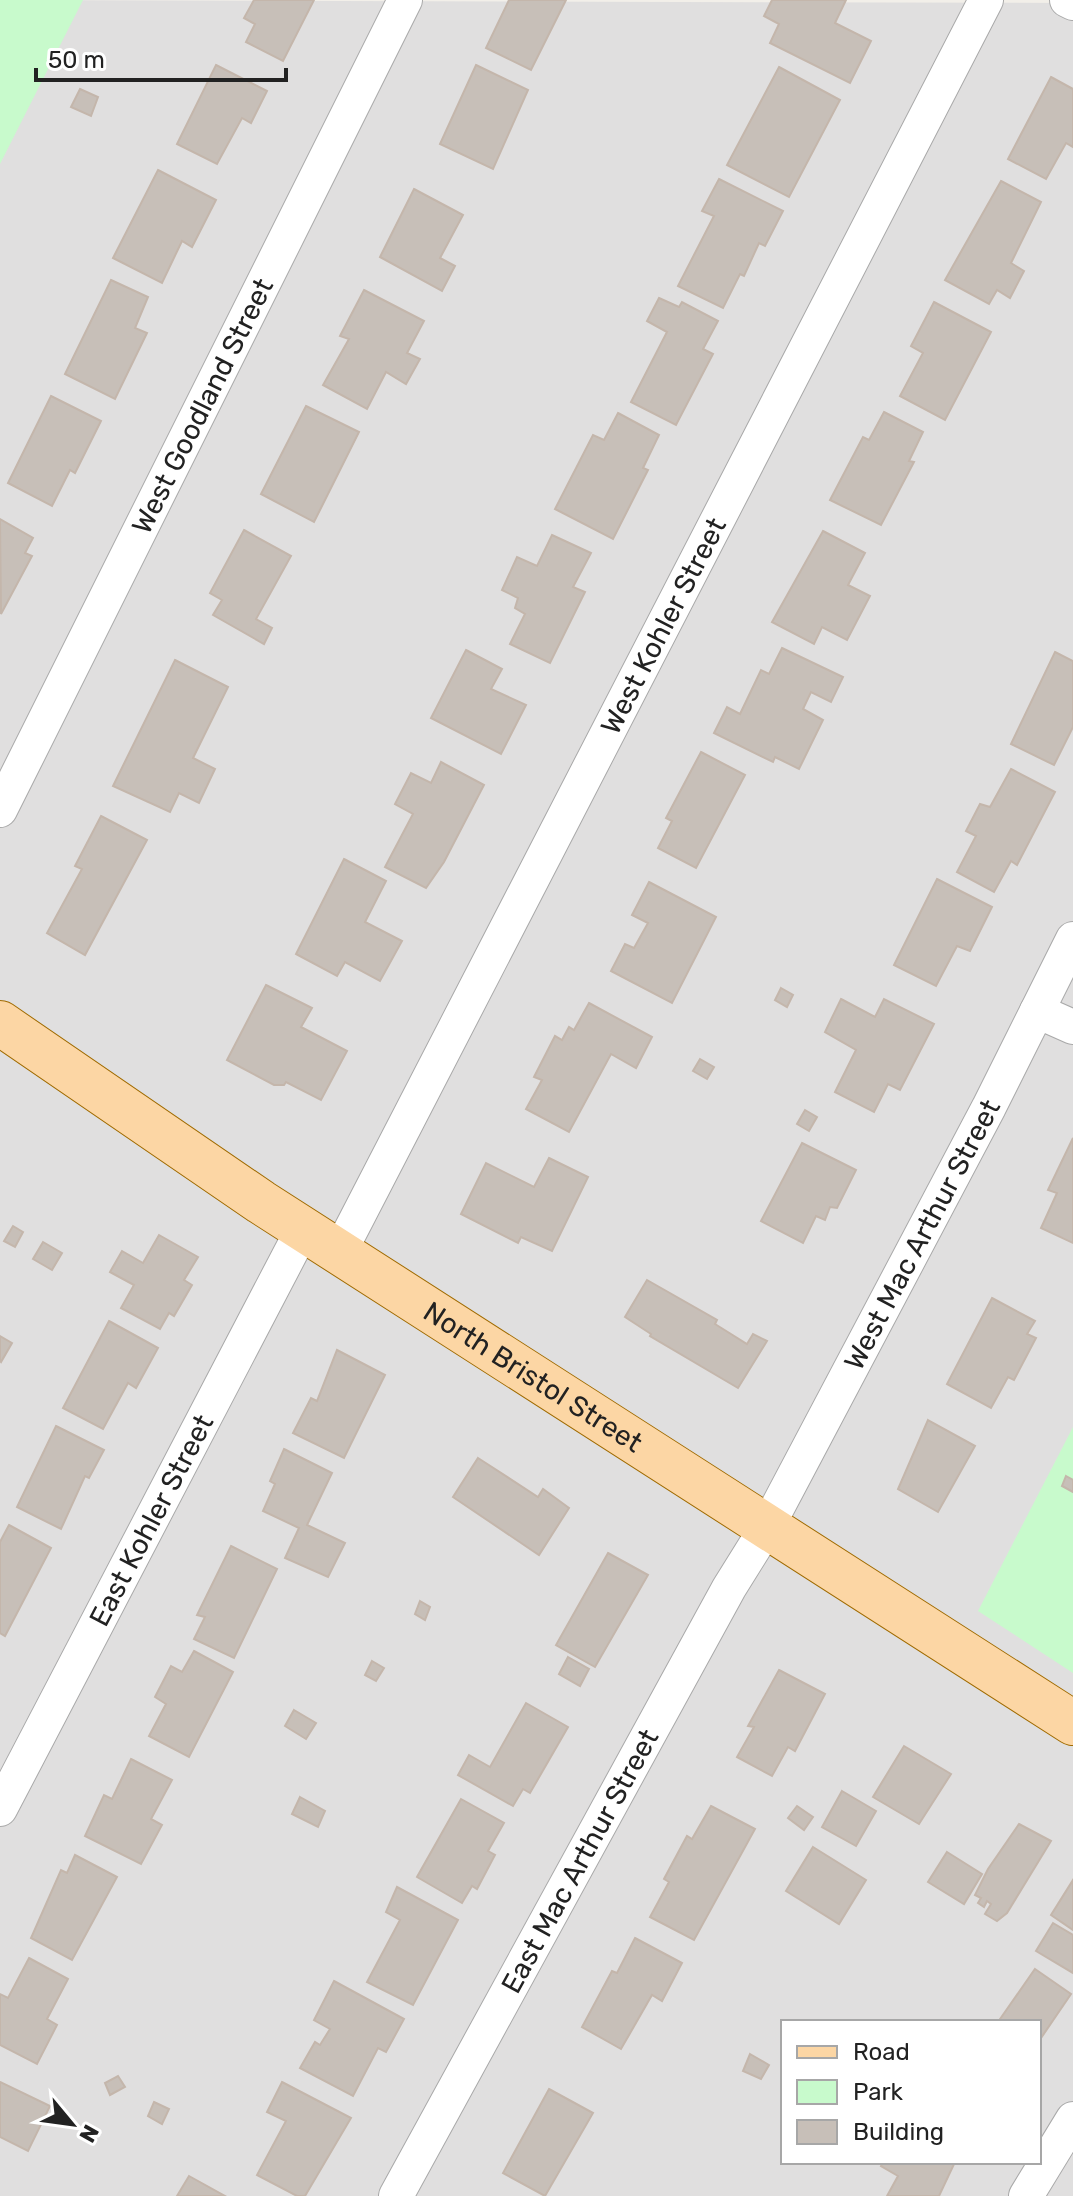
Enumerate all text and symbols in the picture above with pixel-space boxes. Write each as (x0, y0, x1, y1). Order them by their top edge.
scale bar (36, 32, 286, 82)
text: 50 m (48, 46, 105, 74)
street label: West Goodland Street (124, 272, 280, 539)
street label: West Kohler Street (593, 512, 732, 740)
street label: West Mac Arthur Street (837, 1094, 1007, 1375)
street label: North Bristol Street (418, 1294, 649, 1459)
street label: East Kohler Street (82, 1409, 220, 1631)
street label: East Mac Arthur Street (494, 1723, 665, 1999)
legend (781, 2020, 1041, 2164)
text: Road (853, 2038, 910, 2066)
text: Park (853, 2078, 904, 2106)
north arrow (32, 2084, 112, 2164)
text: Building (853, 2118, 944, 2146)
text: N (73, 2120, 105, 2147)

